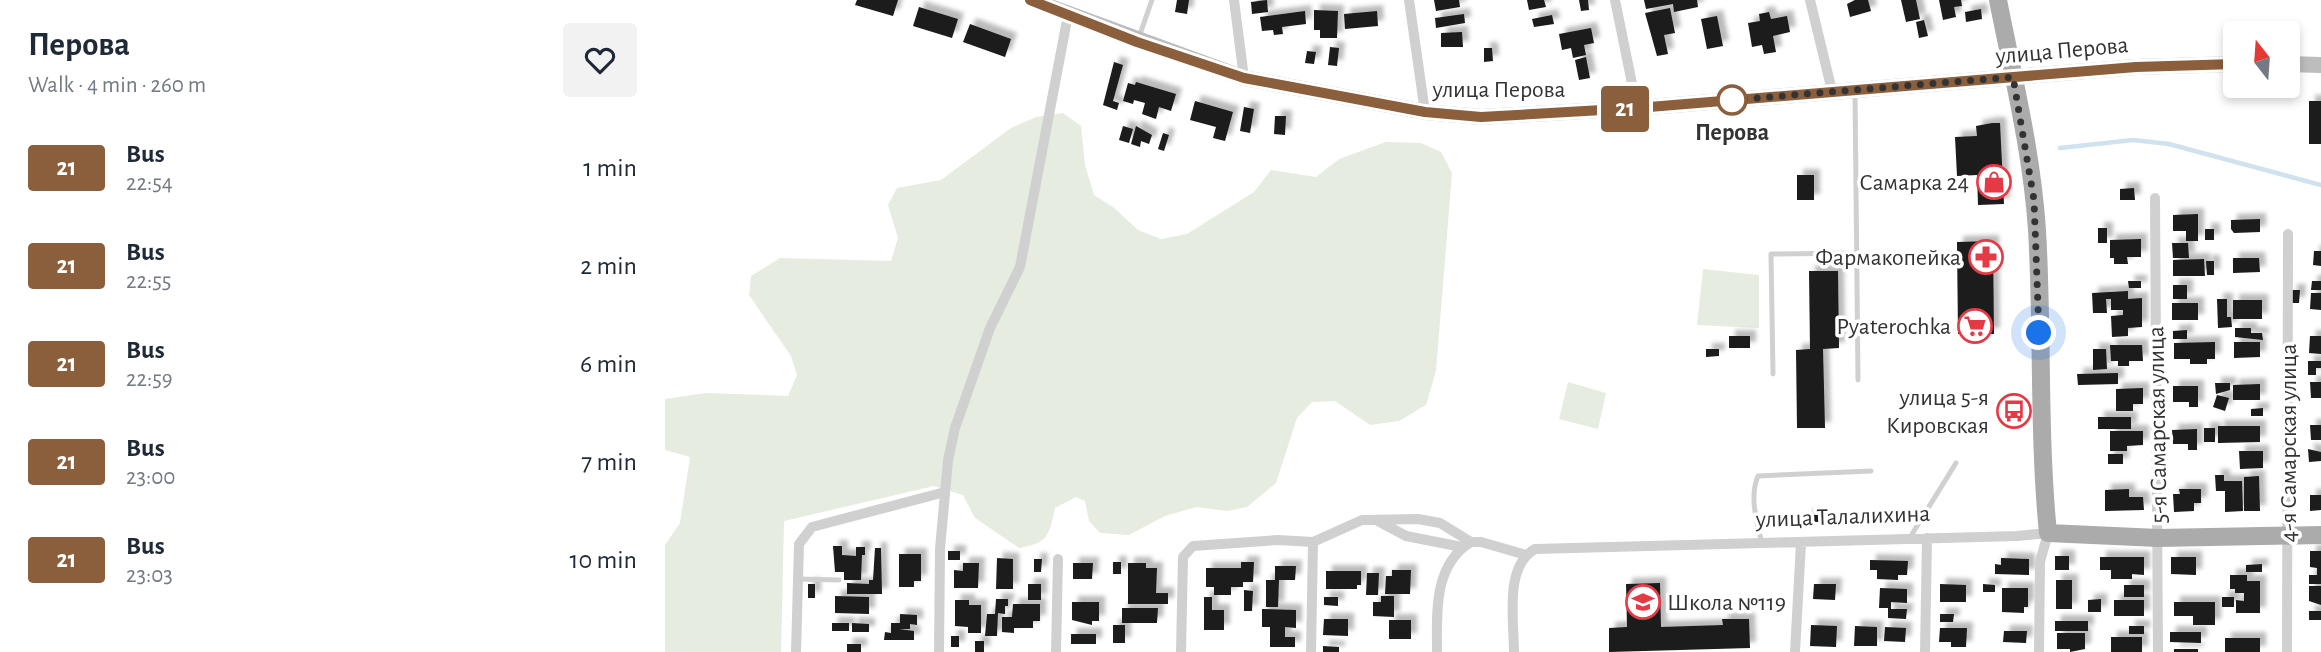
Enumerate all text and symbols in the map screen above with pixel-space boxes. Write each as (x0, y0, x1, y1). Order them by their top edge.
north arrow (2223, 21, 2299, 98)
map controls (2223, 21, 2300, 98)
button: heart (563, 23, 637, 97)
text: Перова (28, 29, 130, 62)
street label: улица Перова (1994, 33, 2130, 69)
text: Walk · 4 min · 260 m (28, 74, 206, 97)
street label: улица Перова (1431, 78, 1566, 102)
marker: Перова (1717, 85, 1747, 115)
line badge: 21 (1593, 86, 1657, 132)
text: 21 (1615, 97, 1635, 121)
place label: Перова (1695, 121, 1769, 145)
text: Bus (126, 141, 165, 167)
text: 1 min (583, 155, 637, 181)
text: 21 (57, 156, 76, 180)
shop icon: Самарка 24 (1975, 163, 2013, 201)
place label: Самарка 24 (1859, 171, 1969, 195)
text: 22:54 (126, 172, 173, 195)
pharmacy icon: Фармакопейка (1967, 238, 2005, 276)
text: Bus (126, 239, 165, 265)
place label: Фармакопейка (1815, 246, 1961, 270)
text: 2 min (580, 253, 637, 279)
text: 21 (57, 254, 76, 278)
text: 22:55 (126, 270, 171, 293)
supermarket icon: Pyaterochka (1956, 307, 1994, 345)
place label: Pyaterochka (1836, 315, 1951, 339)
your location (2021, 315, 2056, 350)
street label: 5-я Самарская улица (2144, 326, 2172, 524)
text: Bus (126, 337, 165, 363)
street label: 4-я Самарская улица (2277, 343, 2301, 543)
text: 6 min (580, 351, 637, 377)
text: 21 (57, 352, 76, 376)
text: 22:59 (126, 368, 173, 391)
place label: улица 5-я Кировская (1886, 386, 1989, 438)
bus stop icon: улица 5-я Кировская (1995, 392, 2033, 430)
text: Bus (126, 435, 165, 461)
text: 7 min (581, 449, 637, 475)
text: 21 (57, 450, 76, 474)
text: 23:00 (126, 466, 176, 489)
street label: улица Талалихина (1754, 502, 1931, 532)
text: Bus (126, 533, 165, 559)
text: 10 min (570, 547, 637, 573)
text: 21 (57, 548, 76, 572)
text: 23:03 (126, 564, 173, 587)
school or university icon: Школа №119 (1624, 583, 1662, 621)
place label: Школа №119 (1667, 591, 1786, 615)

